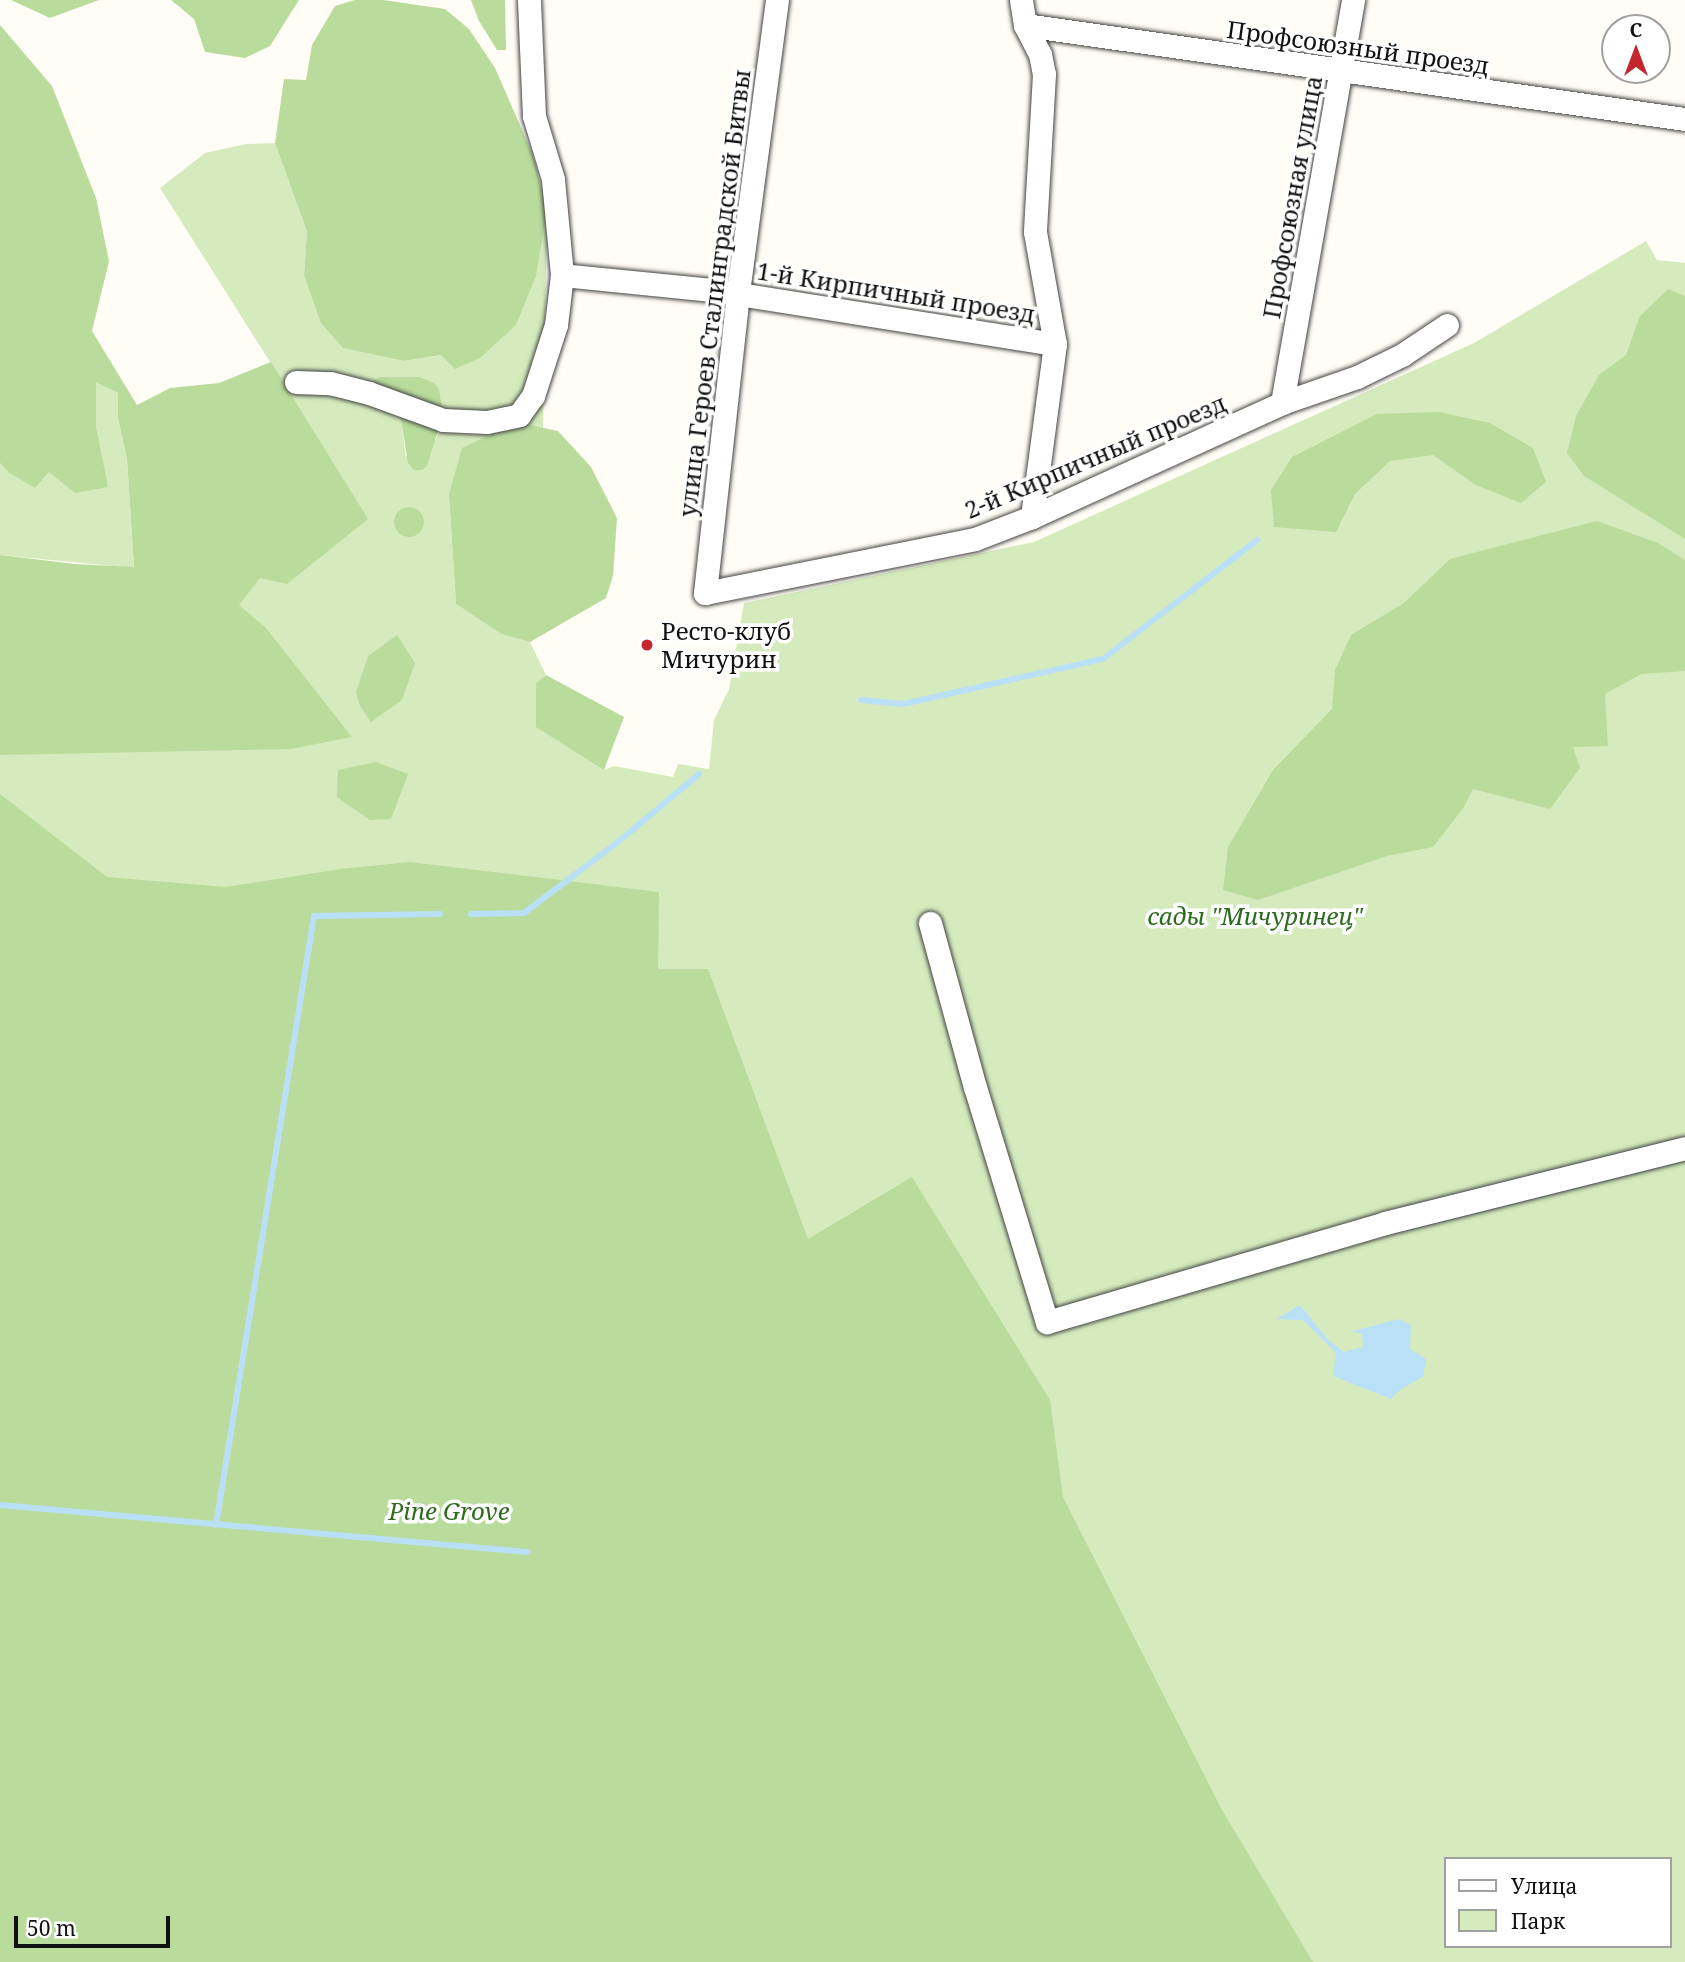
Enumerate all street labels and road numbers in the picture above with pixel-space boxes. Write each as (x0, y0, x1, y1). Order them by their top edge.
street label: Профсоюзный проезд (1225, 14, 1491, 80)
street label: улица Героев Сталинградской Битвы (672, 68, 756, 518)
street label: Профсоюзная улица (1256, 73, 1328, 321)
street label: 1-й Кирпичный проезд (755, 256, 1037, 328)
street label: 2-й Кирпичный проезд (960, 388, 1230, 524)

